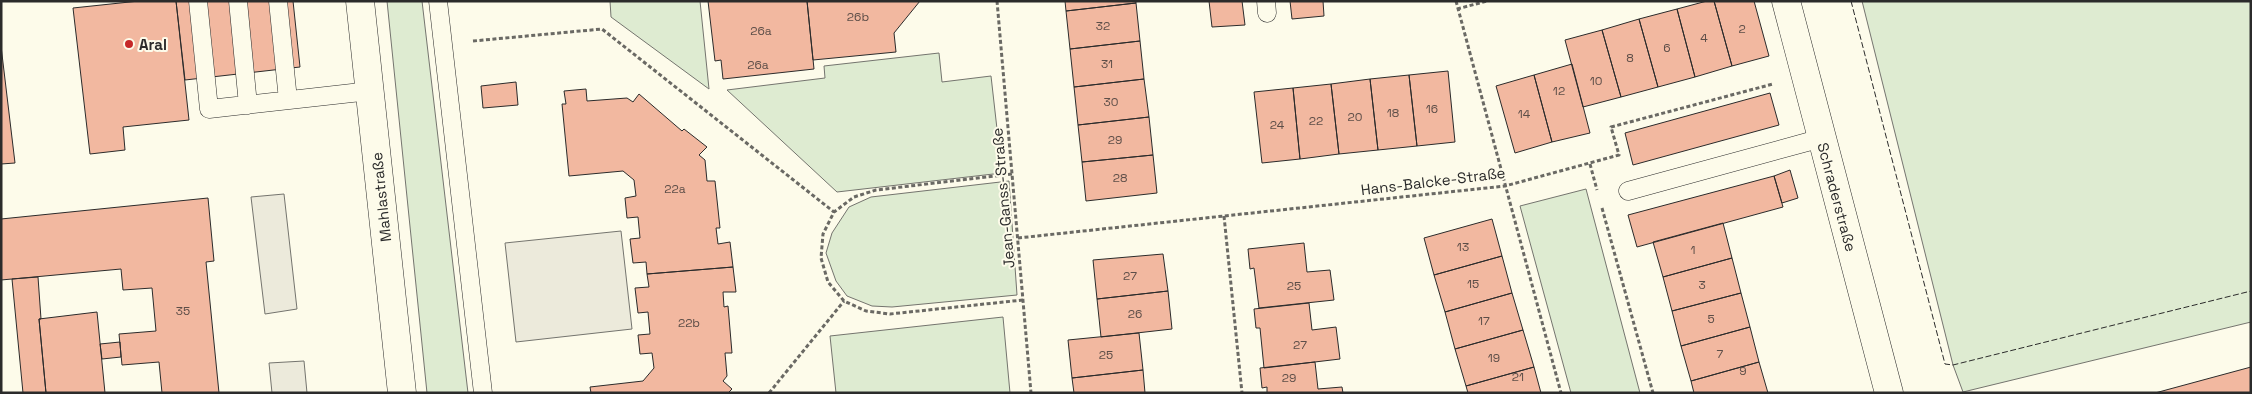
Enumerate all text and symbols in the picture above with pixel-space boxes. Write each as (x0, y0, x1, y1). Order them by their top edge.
house number: 26b (847, 9, 869, 25)
house number: 32 (1096, 18, 1110, 34)
house number: 2 (1738, 21, 1746, 37)
house number: 26a (750, 23, 772, 39)
house number: 4 (1700, 30, 1708, 46)
place label: Aral (139, 35, 167, 54)
marker: Aral (123, 38, 135, 50)
house number: 6 (1663, 40, 1671, 56)
house number: 8 (1626, 50, 1634, 66)
house number: 31 (1101, 56, 1113, 72)
house number: 26a (747, 57, 769, 73)
house number: 10 (1590, 73, 1602, 89)
house number: 12 (1553, 83, 1565, 99)
house number: 30 (1104, 94, 1118, 110)
house number: 16 (1426, 101, 1438, 117)
house number: 18 (1387, 105, 1399, 121)
house number: 14 (1518, 106, 1531, 122)
house number: 20 (1348, 109, 1362, 125)
house number: 22 (1309, 113, 1323, 129)
house number: 24 (1270, 117, 1285, 133)
street label: Jean-Ganss-Straße (987, 127, 1019, 269)
house number: 29 (1108, 132, 1122, 148)
street label: Schraderstraße (1813, 140, 1861, 254)
street label: Mahlastraße (367, 151, 395, 243)
street label: Hans-Balcke-Straße (1360, 163, 1506, 199)
house number: 28 (1113, 170, 1127, 186)
house number: 22a (664, 181, 686, 197)
house number: 13 (1457, 239, 1469, 255)
house number: 1 (1690, 242, 1696, 258)
house number: 27 (1123, 268, 1137, 284)
house number: 15 (1467, 276, 1479, 292)
house number: 3 (1698, 277, 1706, 293)
house number: 25 (1287, 278, 1301, 294)
house number: 35 (176, 303, 190, 319)
house number: 26 (1128, 306, 1142, 322)
house number: 5 (1707, 311, 1715, 327)
house number: 17 (1478, 313, 1490, 329)
house number: 22b (678, 315, 700, 331)
house number: 27 (1293, 337, 1307, 353)
house number: 7 (1717, 346, 1724, 362)
house number: 25 (1099, 347, 1113, 363)
house number: 19 (1488, 350, 1500, 366)
house number: 9 (1739, 363, 1747, 379)
house number: 21 (1512, 369, 1524, 385)
house number: 29 (1282, 370, 1296, 386)

